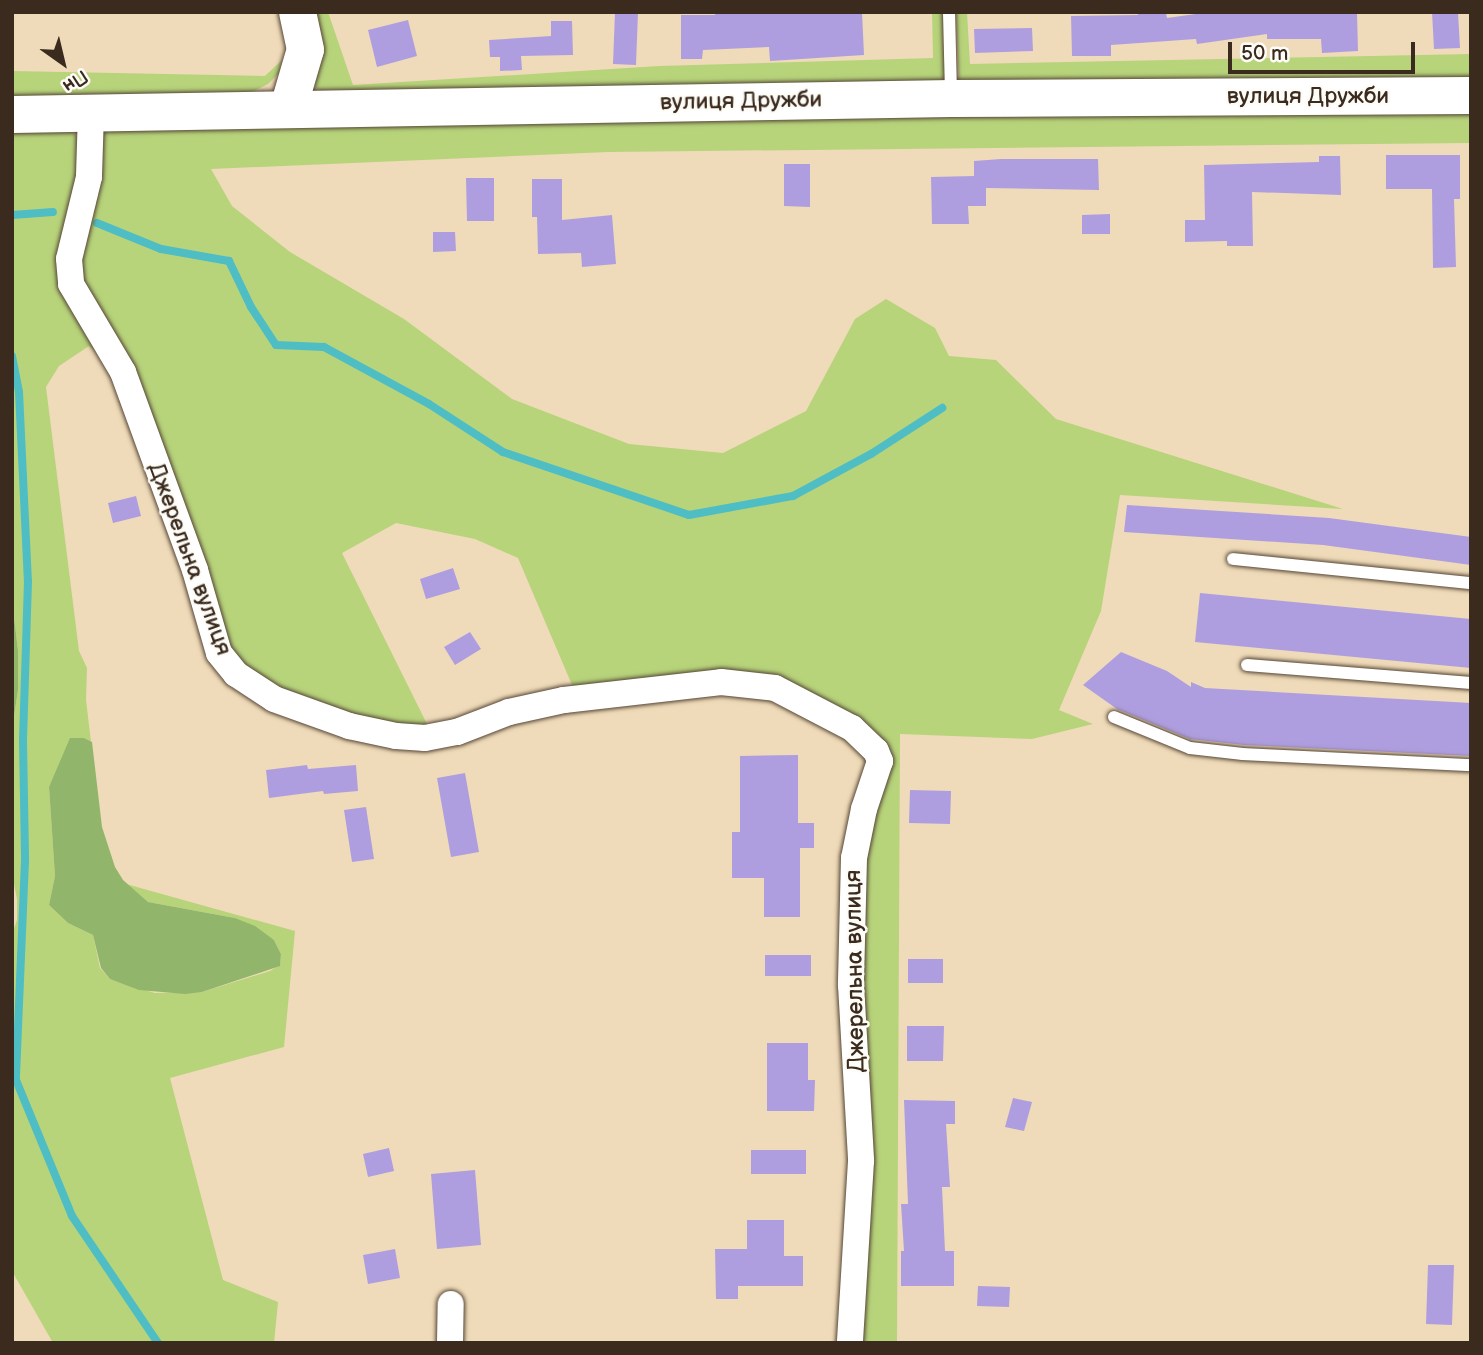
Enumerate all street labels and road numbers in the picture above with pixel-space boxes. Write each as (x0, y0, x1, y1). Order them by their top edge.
street label: вулиця Дружби (1227, 82, 1389, 110)
street label: вулиця Дружби (660, 86, 822, 116)
street label: Джерельна вулиця (142, 459, 238, 659)
street label: Джерельна вулиця (839, 869, 871, 1073)

